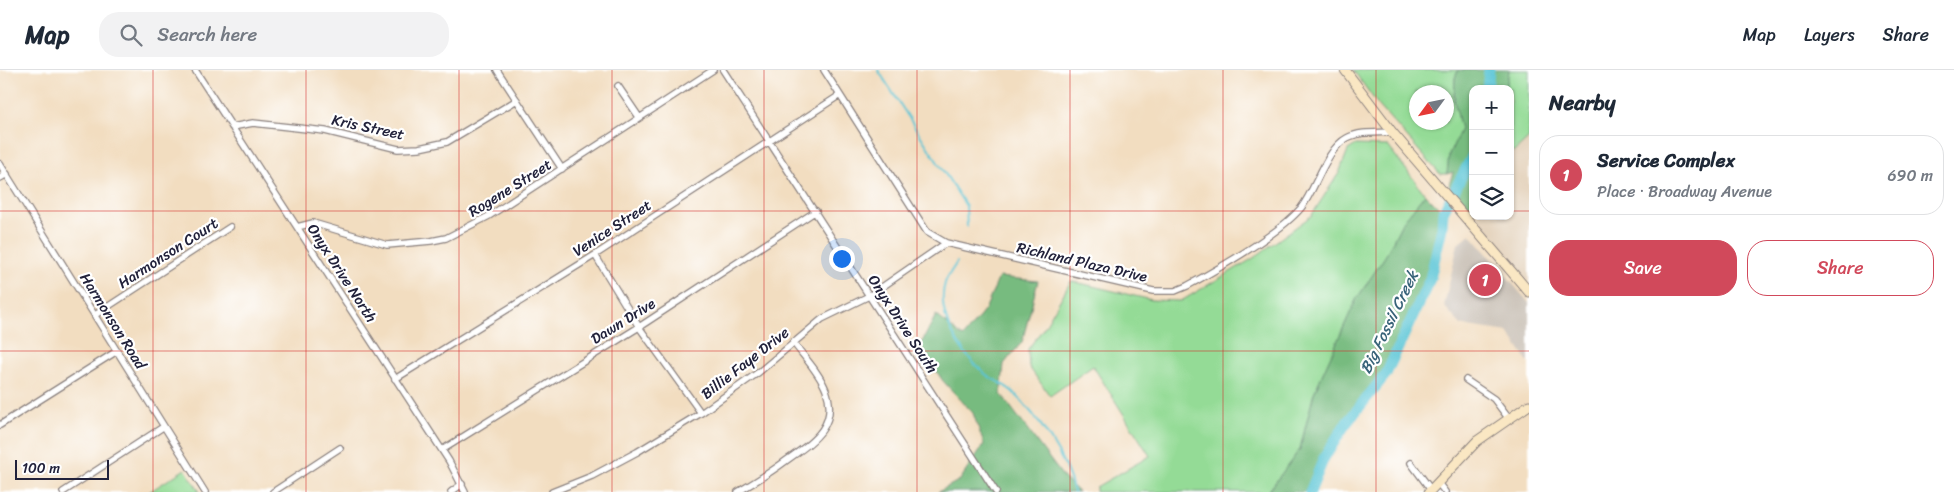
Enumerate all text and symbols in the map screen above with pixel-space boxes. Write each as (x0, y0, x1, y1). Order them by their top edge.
search box (99, 12, 449, 57)
text: Map (25, 14, 69, 56)
text: Search here (157, 18, 257, 51)
text: Map (1743, 19, 1776, 51)
text: Layers (1804, 19, 1855, 51)
text: Share (1883, 19, 1929, 51)
icon: search (117, 21, 145, 49)
text: Nearby (1549, 84, 1615, 122)
north arrow (1409, 85, 1454, 130)
map controls (1469, 85, 1514, 220)
button: + (1469, 85, 1514, 130)
street label: Kris Street (329, 107, 407, 147)
button: − (1469, 130, 1514, 175)
text: Service Complex (1597, 144, 1735, 177)
street label: Rogene Street (463, 152, 557, 224)
text: 1 (1563, 161, 1569, 190)
text: 690 m (1888, 161, 1933, 190)
button: layers (1469, 175, 1514, 220)
text: Place · Broadway Avenue (1597, 177, 1772, 206)
street label: Venice Street (567, 192, 657, 263)
street label: Harmonson Court (112, 210, 224, 295)
street label: Onyx Drive North (300, 218, 384, 328)
street label: Richland Plaza Drive (1014, 234, 1150, 290)
button: Save (1549, 240, 1737, 296)
button: Share (1747, 240, 1934, 296)
your location (829, 246, 855, 272)
pin: 1 (1469, 261, 1501, 299)
water label: Big Fossil Creek (1351, 264, 1427, 379)
street label: Harmonson Road (73, 267, 154, 375)
street label: Onyx Drive South (861, 269, 945, 379)
street label: Dawn Drive (585, 291, 661, 351)
street label: Billie Faye Drive (695, 320, 795, 406)
text: 100 m (22, 456, 60, 481)
scale bar (15, 457, 109, 480)

